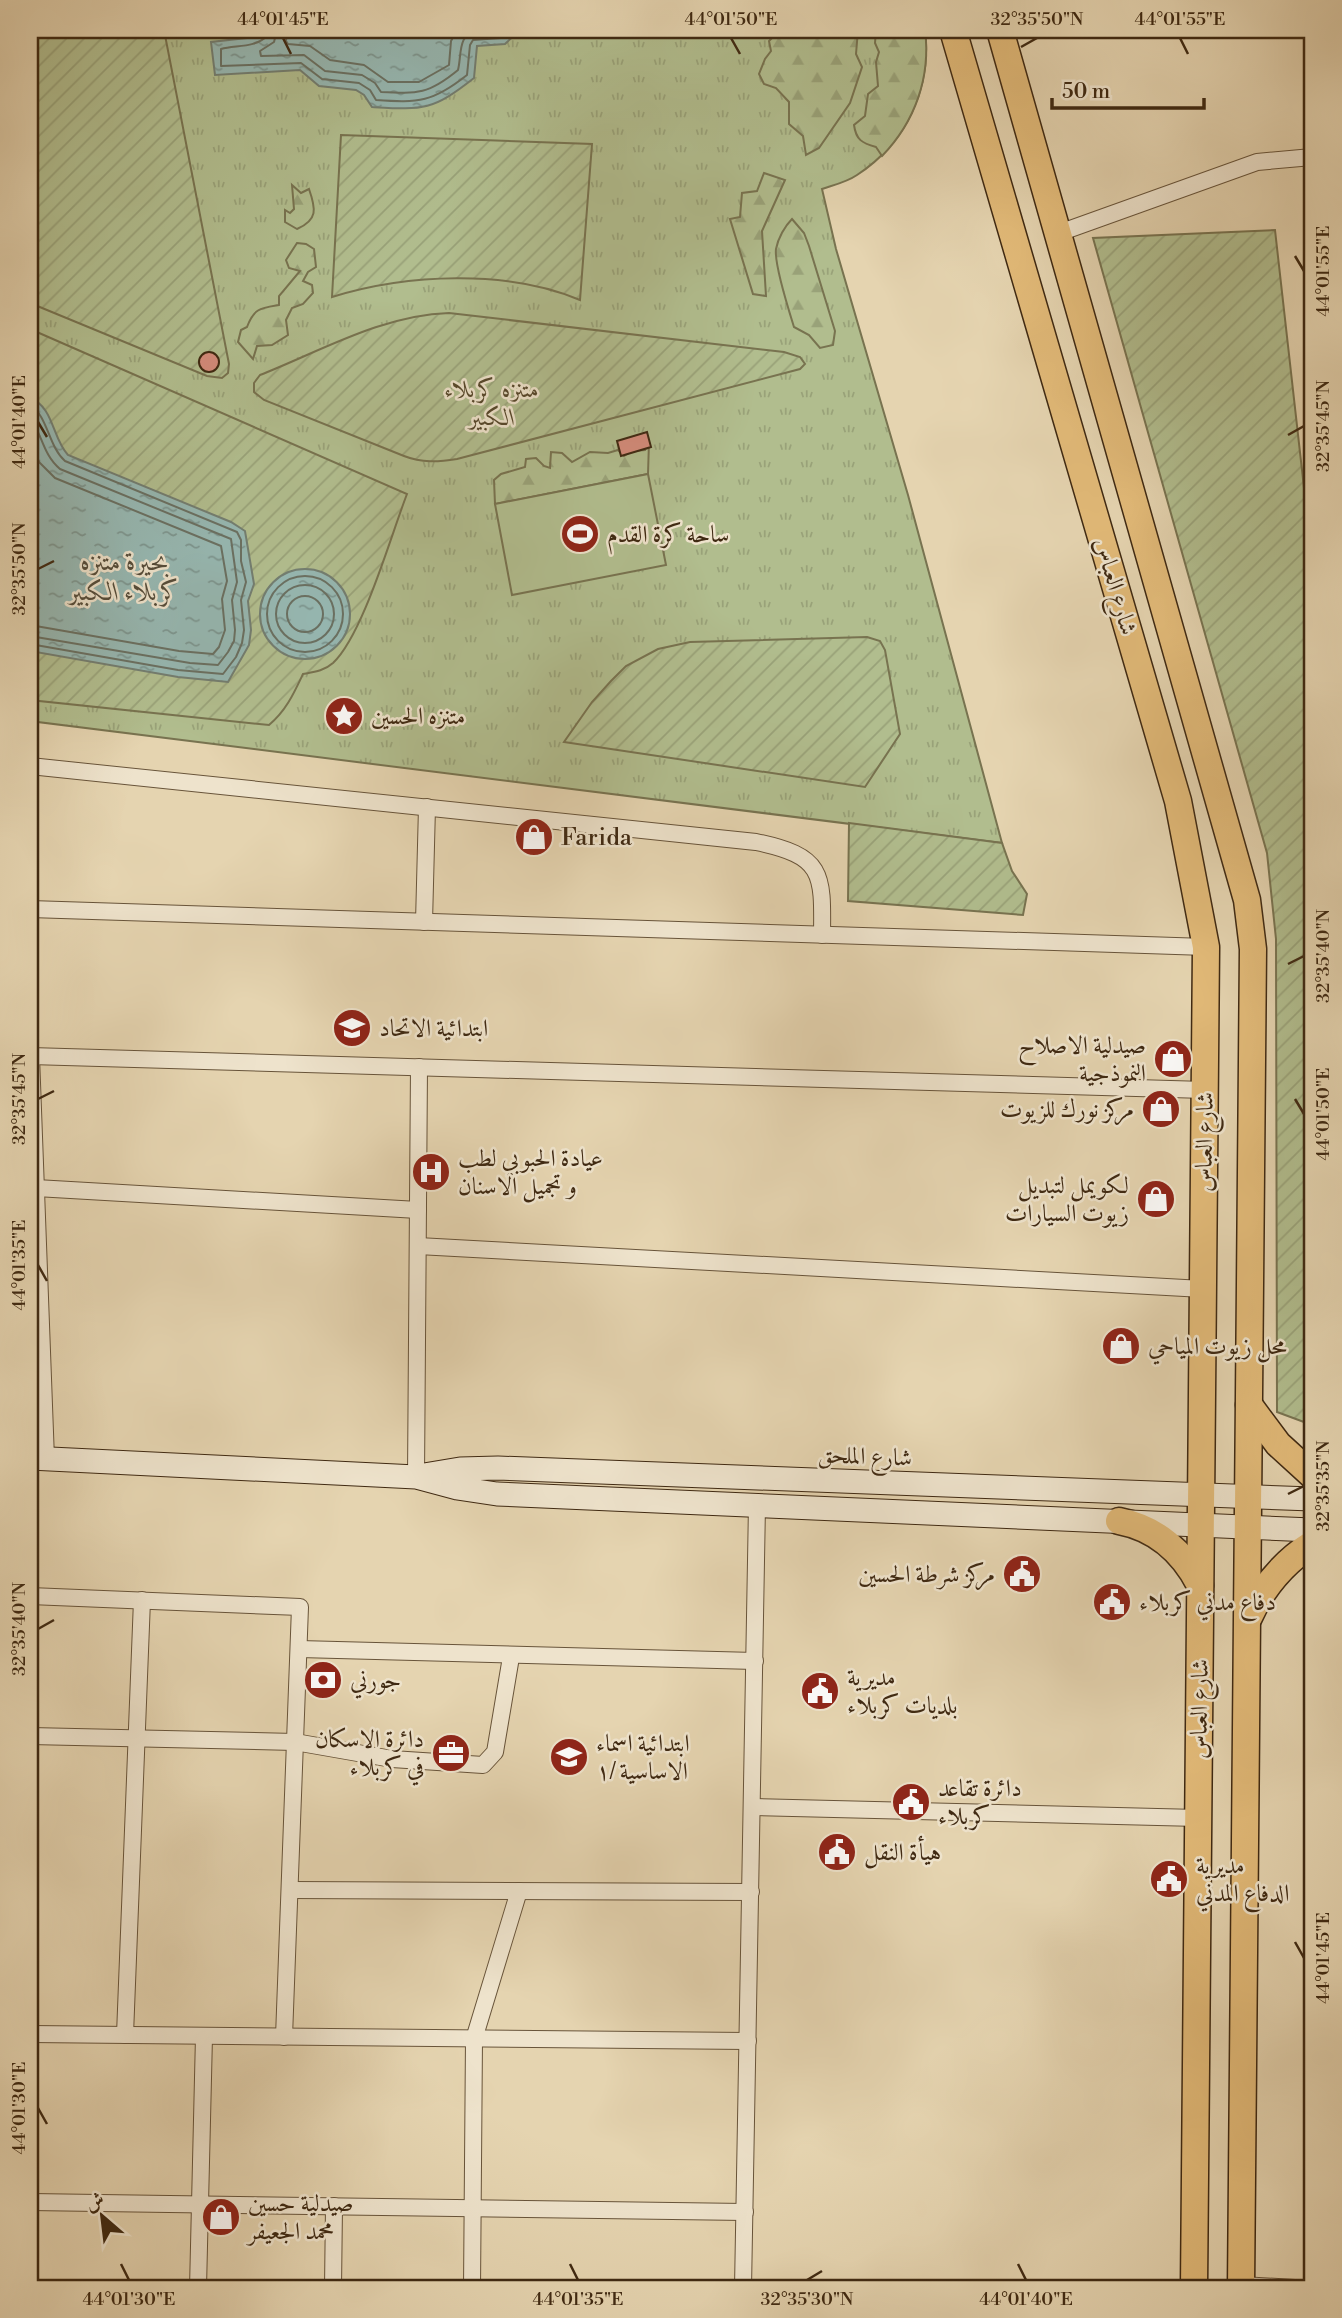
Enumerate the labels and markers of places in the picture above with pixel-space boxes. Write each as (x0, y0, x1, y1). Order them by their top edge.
sports icon: ساحة كرة القدم (559, 513, 601, 555)
place label: ساحة كرة القدم (607, 520, 729, 555)
place icon: متنزه الحسين (323, 695, 365, 737)
place label: متنزه الحسين (371, 702, 465, 732)
shop icon: Farida (513, 816, 555, 858)
place label: Farida (561, 823, 633, 853)
school or university icon: ابتدائية الاتحاد (331, 1007, 373, 1049)
place label: ابتدائية الاتحاد (379, 1014, 488, 1044)
place label: صيدلية الاصلاح النموذجية (1018, 1031, 1146, 1089)
shop icon: صيدلية الاصلاح النموذجية (1152, 1038, 1194, 1080)
shop icon: مركز نورك للزيوت (1140, 1088, 1182, 1130)
place label: مركز نورك للزيوت (1000, 1095, 1134, 1126)
place label: عيادة الحبوبي لطب و تجميل الاسنان (458, 1144, 603, 1203)
hospital icon: عيادة الحبوبي لطب و تجميل الاسنان (410, 1151, 452, 1193)
place label: لكويمل لتبديل زيوت السيارات (1005, 1171, 1129, 1229)
shop icon: لكويمل لتبديل زيوت السيارات (1135, 1178, 1177, 1220)
shop icon: محل زيوت المياحي (1100, 1325, 1142, 1367)
place label: محل زيوت المياحي (1148, 1332, 1287, 1365)
public building icon: مركز شرطة الحسين (1001, 1553, 1043, 1595)
place label: مركز شرطة الحسين (858, 1560, 995, 1591)
public building icon: دفاع مدني كربلاء (1091, 1581, 1133, 1623)
place label: دفاع مدني كربلاء (1139, 1588, 1276, 1622)
bank icon: جورني (302, 1659, 344, 1701)
place label: مديرية بلديات كربلاء (847, 1663, 958, 1721)
place label: جورني (350, 1666, 401, 1699)
public building icon: مديرية بلديات كربلاء (799, 1670, 841, 1712)
place label: دائرة الاسكان في كربلاء (315, 1725, 424, 1786)
place label: ابتدائية اسماء الاساسية /١ (596, 1729, 690, 1787)
office icon: دائرة الاسكان في كربلاء (430, 1732, 472, 1774)
school or university icon: ابتدائية اسماء الاساسية /١ (548, 1736, 590, 1778)
place label: دائرة تقاعد كربلاء (938, 1774, 1022, 1832)
public building icon: دائرة تقاعد كربلاء (890, 1781, 932, 1823)
public building icon: هيأة النقل (816, 1831, 858, 1873)
place label: هيأة النقل (864, 1835, 941, 1869)
place label: مديرية الدفاع المدني (1196, 1851, 1289, 1913)
public building icon: مديرية الدفاع المدني (1148, 1858, 1190, 1900)
place label: صيدلية حسين محمد الجعيفر (245, 2189, 354, 2247)
shop icon: صيدلية حسين محمد الجعيفر (200, 2196, 242, 2238)

